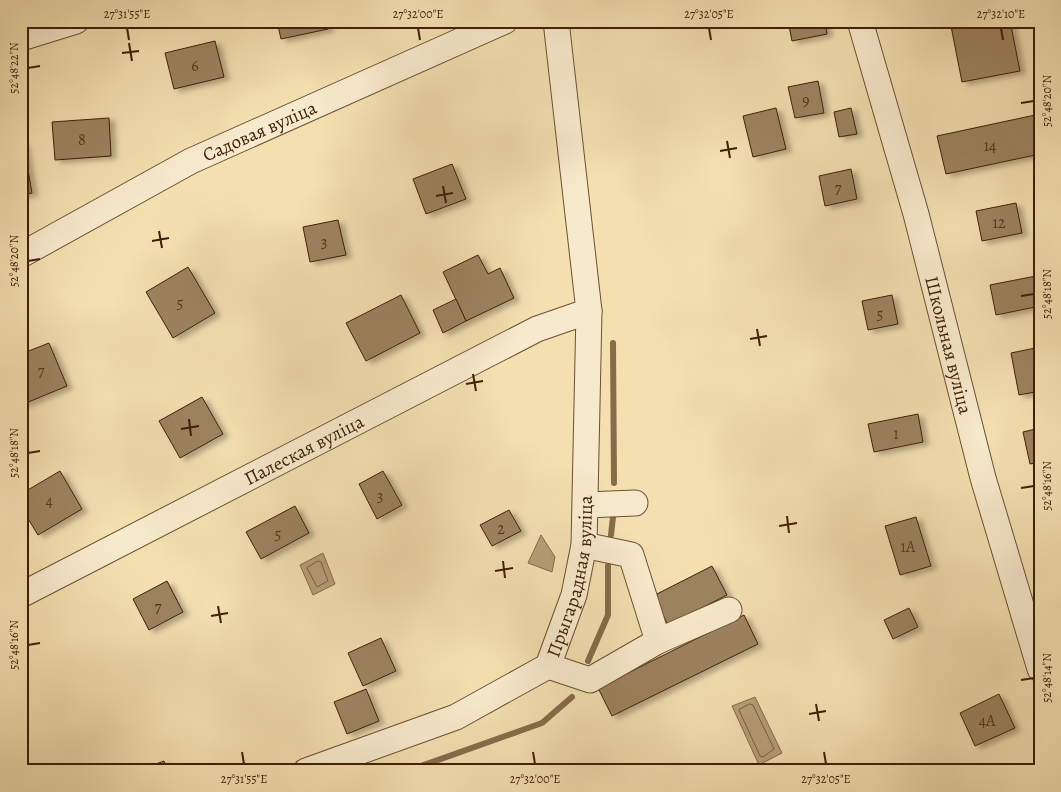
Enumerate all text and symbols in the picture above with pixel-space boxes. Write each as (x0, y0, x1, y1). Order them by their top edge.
text: 27°31'55"E (104, 6, 150, 22)
text: 27°32'00"E (393, 6, 443, 22)
text: 27°32'05"E (684, 6, 734, 22)
text: 27°32'10"E (977, 6, 1025, 22)
text: 52°48'22"N (6, 42, 22, 94)
house number: 6 (191, 55, 199, 77)
text: 52°48'20"N (1039, 75, 1055, 127)
house number: 9 (802, 90, 810, 112)
street label: Садовая вуліца (199, 95, 321, 168)
house number: 8 (78, 129, 86, 151)
house number: 14 (984, 135, 996, 157)
house number: 7 (835, 177, 842, 199)
house number: 12 (992, 212, 1006, 234)
house number: 3 (321, 231, 327, 253)
text: 52°48'20"N (6, 235, 22, 287)
text: 52°48'18"N (1039, 269, 1055, 319)
street label: Школьная вуліца (918, 273, 978, 417)
house number: 5 (177, 292, 184, 314)
house number: 5 (877, 303, 884, 325)
house number: 7 (38, 360, 45, 382)
street label: Палеская вуліца (240, 408, 369, 492)
house number: 1 (893, 423, 899, 445)
text: 52°48'18"N (6, 428, 22, 478)
text: 52°48'16"N (1039, 461, 1055, 511)
house number: 3 (377, 485, 383, 507)
house number: 4 (45, 490, 53, 512)
street label: Прыгарадная вуліца (540, 495, 599, 661)
house number: 2 (497, 518, 505, 540)
house number: 5 (275, 523, 282, 545)
house number: 1А (901, 536, 916, 558)
house number: 7 (155, 596, 162, 618)
text: 52°48'16"N (6, 620, 22, 670)
text: 52°48'14"N (1039, 653, 1055, 703)
house number: 4А (979, 710, 996, 732)
text: 27°31'55"E (221, 771, 267, 787)
text: 27°32'00"E (510, 771, 560, 787)
text: 27°32'05"E (801, 771, 851, 787)

